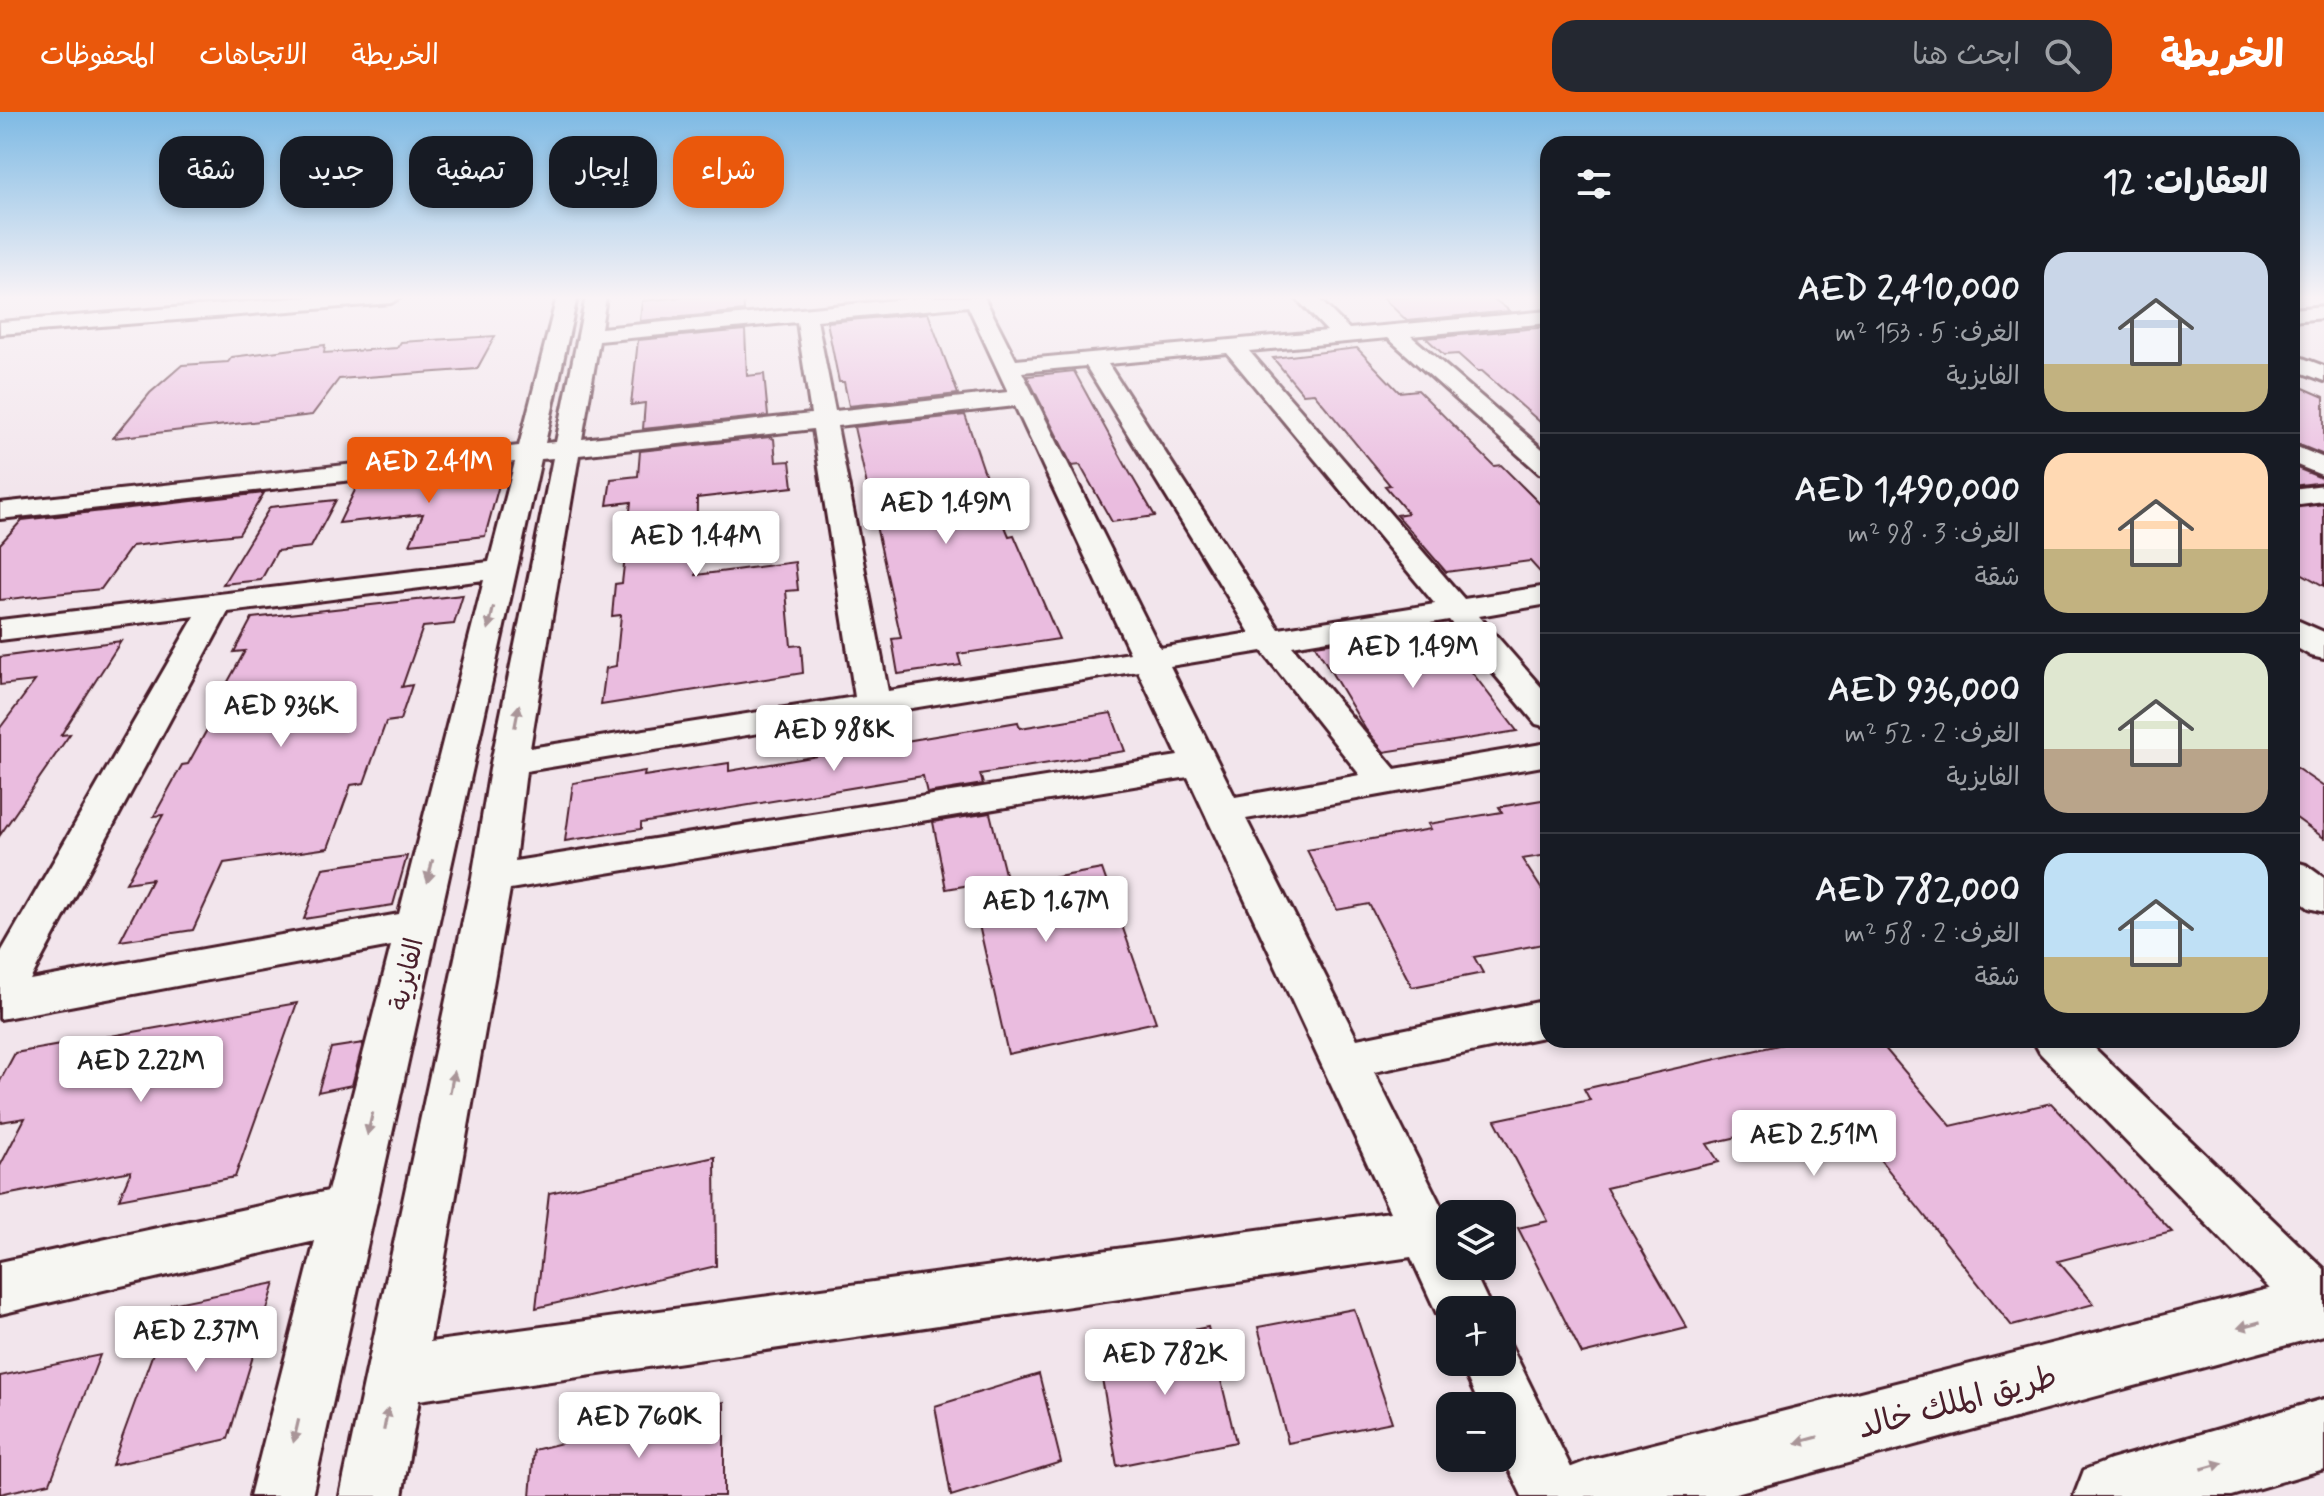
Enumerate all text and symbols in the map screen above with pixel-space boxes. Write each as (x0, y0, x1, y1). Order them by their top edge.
search box (1552, 20, 2112, 92)
text: الخريطة (2160, 32, 2284, 81)
icon: search (2040, 34, 2084, 78)
text: ابحث هنا (1912, 36, 2020, 75)
text: المحفوظات (40, 38, 155, 75)
text: الاتجاهات (199, 38, 307, 75)
text: الخريطة (351, 38, 439, 75)
chip: شقة (159, 136, 264, 208)
chip: جديد (280, 136, 393, 208)
chip: تصفية (409, 136, 533, 208)
chip: إيجار (549, 136, 657, 208)
chip: شراء (673, 136, 784, 208)
text: العقارات: 12 (2103, 161, 2268, 206)
icon: filters (1572, 162, 1616, 206)
text: AED 2,410,000 (1798, 267, 2020, 312)
icon: home (2108, 284, 2204, 380)
text: الغرف: 5 · 153 m² (1835, 317, 2020, 351)
text: الفايزية (1947, 360, 2020, 394)
pin: AED 2.41M (337, 437, 521, 505)
text: AED 2.41M (365, 446, 493, 480)
text: AED 1,490,000 (1795, 468, 2020, 513)
pin: AED 1.49M (854, 478, 1038, 546)
icon: home (2108, 485, 2204, 581)
text: AED 1.49M (881, 487, 1011, 521)
pin: AED 1.44M (604, 511, 788, 579)
text: الغرف: 3 · 98 m² (1848, 518, 2020, 552)
text: AED 1.44M (630, 520, 762, 554)
text: شقة (1975, 561, 2020, 595)
one-way arrow (484, 606, 496, 631)
pin: AED 1.49M (1321, 622, 1505, 690)
text: AED 1.49M (1348, 631, 1478, 665)
text: AED 936,000 (1828, 668, 2020, 713)
pin: AED 936K (198, 681, 364, 749)
icon: home (2108, 685, 2204, 781)
text: AED 936K (224, 690, 338, 724)
one-way arrow (512, 703, 524, 728)
pin: AED 988K (751, 705, 917, 773)
text: AED 988K (774, 714, 894, 748)
text: الغرف: 2 · 52 m² (1845, 718, 2020, 752)
text: الفايزية (1947, 761, 2020, 795)
one-way arrow (423, 859, 436, 884)
text: AED 782,000 (1815, 868, 2020, 913)
pin: AED 1.67M (954, 876, 1138, 944)
text: AED 1.67M (983, 885, 1109, 919)
icon: home (2108, 885, 2204, 981)
text: الغرف: 2 · 58 m² (1844, 918, 2020, 952)
street label: الفايزية (383, 935, 433, 1014)
text: شقة (1975, 961, 2020, 995)
pin: AED 2.22M (49, 1036, 233, 1104)
text: AED 2.22M (77, 1045, 205, 1079)
one-way arrow (446, 1069, 459, 1094)
pin: AED 2.51M (1722, 1110, 1906, 1178)
one-way arrow (363, 1112, 376, 1137)
text: AED 2.51M (1750, 1119, 1878, 1153)
map controls (1436, 1200, 1516, 1472)
button: layers (1436, 1200, 1516, 1280)
button: + (1436, 1296, 1516, 1376)
pin: AED 2.37M (104, 1306, 288, 1374)
text: AED 2.37M (133, 1315, 259, 1349)
one-way arrow (2236, 1319, 2261, 1331)
pin: AED 782K (1082, 1329, 1248, 1397)
text: AED 782K (1103, 1338, 1227, 1372)
street label: طريق الملك خالد (1853, 1356, 2062, 1450)
pin: AED 760K (556, 1392, 722, 1460)
button: − (1436, 1392, 1516, 1472)
text: AED 760K (577, 1401, 701, 1435)
one-way arrow (381, 1407, 393, 1432)
one-way arrow (290, 1419, 302, 1444)
one-way arrow (1795, 1434, 1820, 1446)
one-way arrow (2200, 1460, 2225, 1472)

